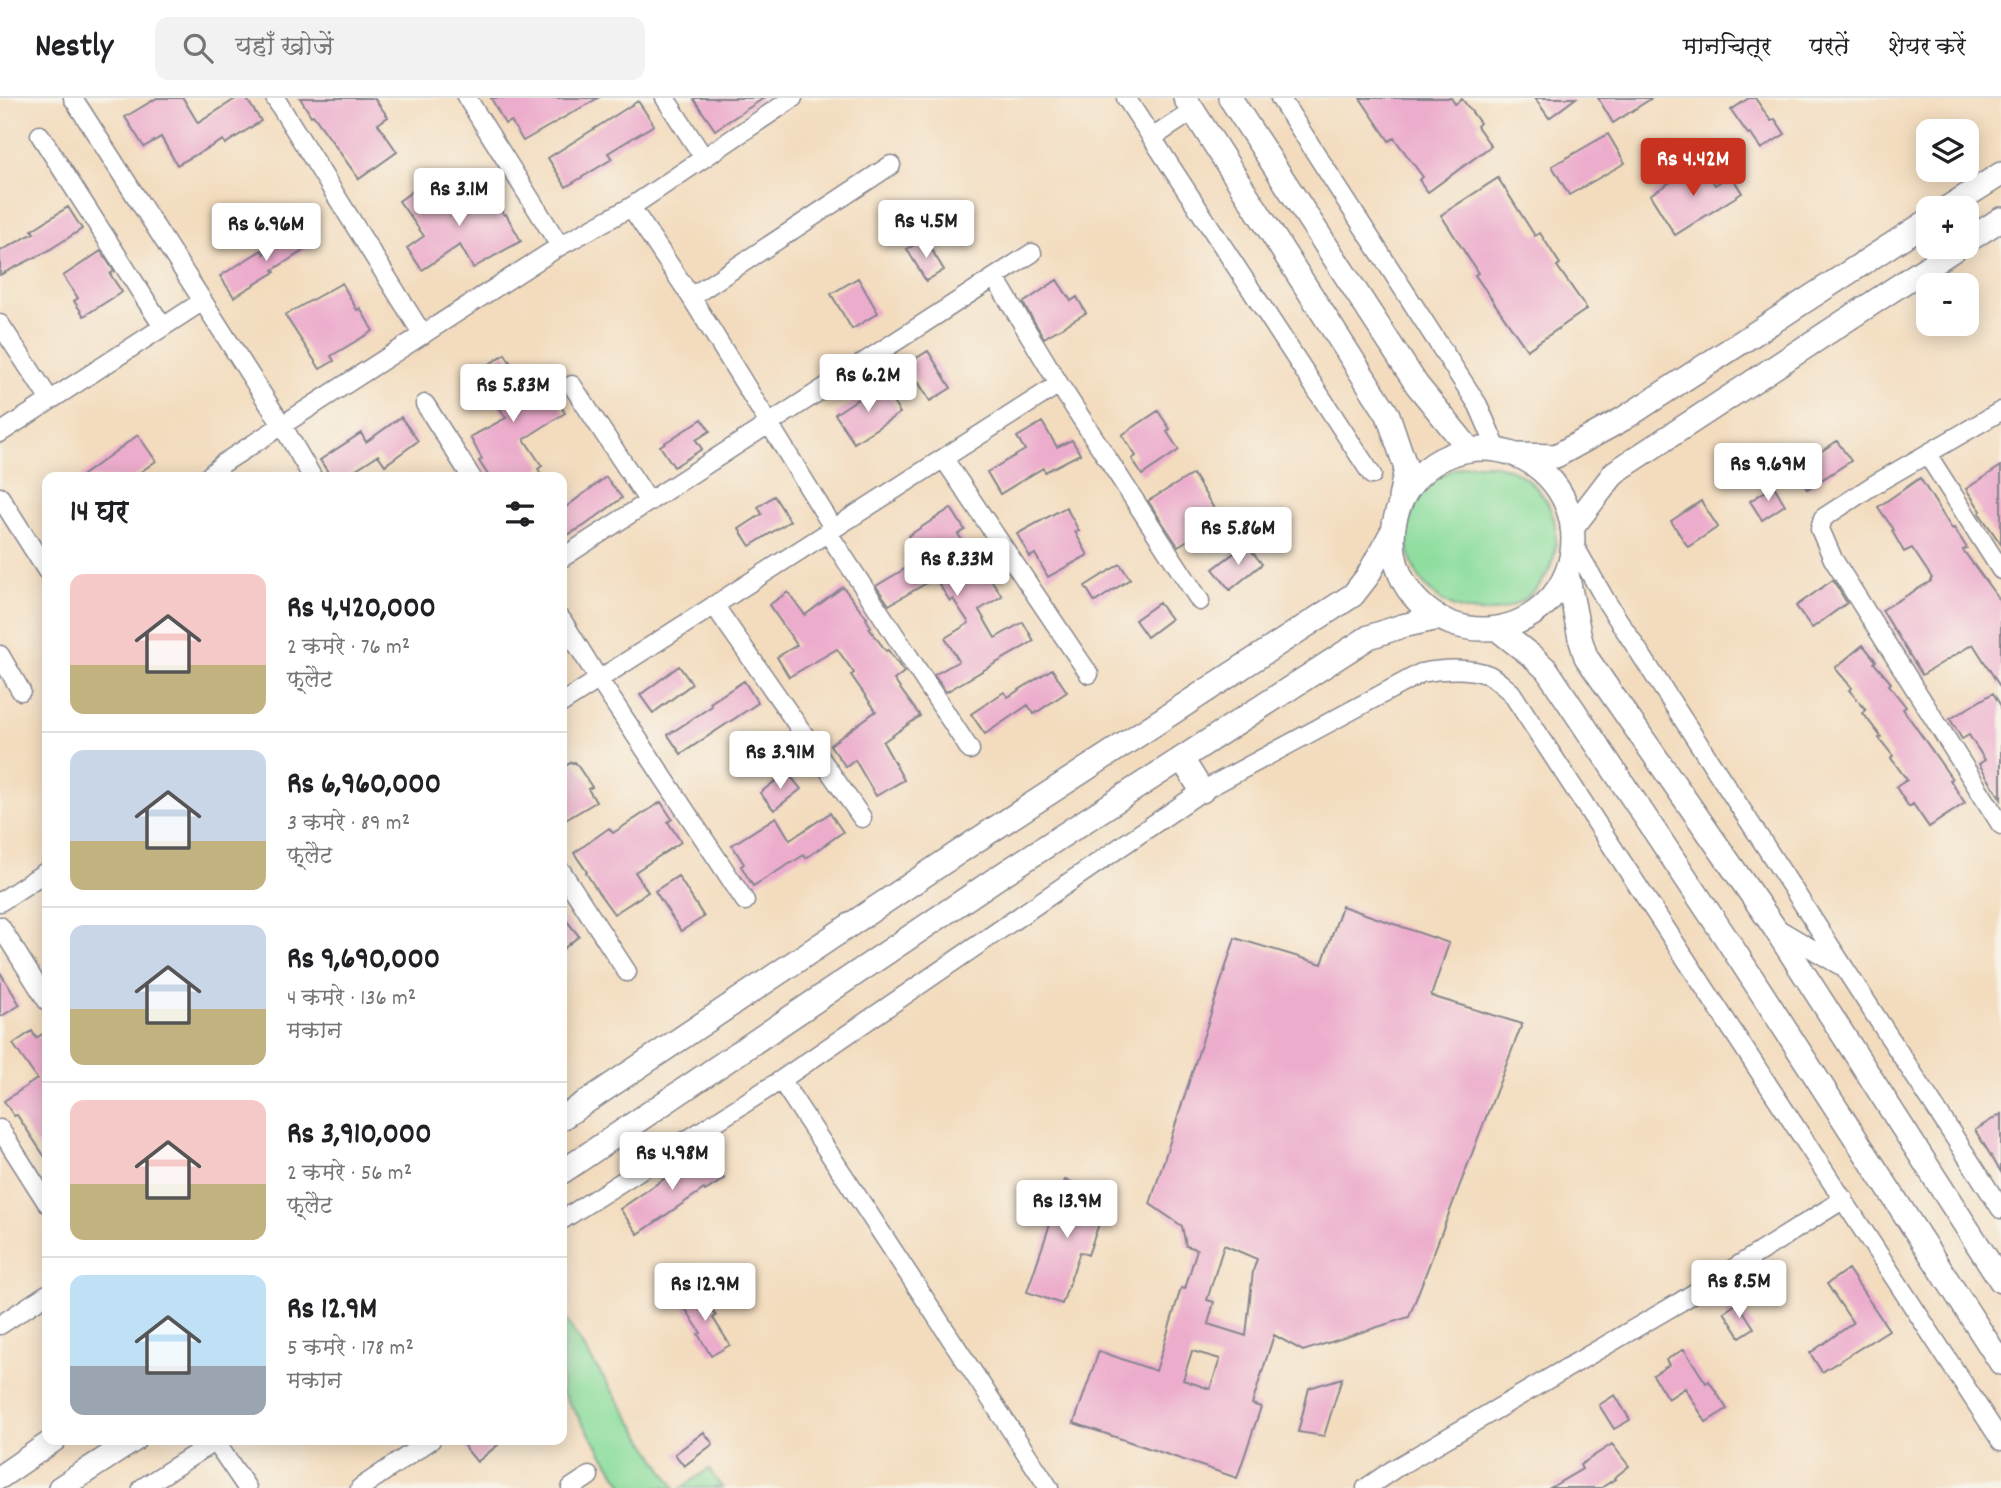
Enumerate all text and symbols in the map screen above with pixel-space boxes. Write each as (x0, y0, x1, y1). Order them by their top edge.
search box (155, 17, 645, 80)
text: Nestly (35, 25, 113, 72)
icon: search (179, 29, 217, 67)
text: यहाँ खोजें (235, 30, 334, 67)
text: मानचित्र (1683, 31, 1771, 65)
text: परतें (1809, 31, 1849, 65)
text: शेयर करें (1887, 31, 1966, 65)
map controls (1916, 119, 1979, 336)
button: layers (1916, 119, 1979, 182)
pin: Rs 4.42M (1621, 139, 1765, 198)
text: Rs 4.42M (1657, 144, 1729, 177)
pin: Rs 3.1M (394, 169, 524, 228)
text: Rs 3.1M (430, 174, 488, 207)
button: + (1916, 196, 1979, 259)
pin: Rs 4.5M (861, 200, 991, 260)
pin: Rs 6.96M (194, 204, 338, 263)
text: Rs 4.5M (894, 206, 958, 239)
text: Rs 6.96M (228, 209, 304, 242)
button: − (1916, 273, 1979, 336)
pin: Rs 6.2M (803, 354, 933, 414)
text: Rs 6.2M (836, 360, 900, 393)
pin: Rs 5.83M (441, 364, 585, 424)
text: Rs 5.83M (476, 370, 550, 403)
pin: Rs 9.69M (1696, 444, 1840, 503)
text: Rs 9.69M (1730, 449, 1806, 482)
text: 14 घर (70, 493, 128, 536)
icon: filters (501, 495, 539, 533)
pin: Rs 5.86M (1166, 508, 1310, 567)
text: Rs 5.86M (1201, 513, 1275, 546)
pin: Rs 8.33M (885, 538, 1029, 598)
text: Rs 8.33M (920, 544, 994, 577)
text: Rs 4,420,000 (287, 589, 436, 632)
icon: home (126, 602, 210, 686)
text: 2 कमरे · 76 m² (287, 632, 410, 665)
text: फ़्लैट (287, 665, 333, 698)
pin: Rs 3.91M (708, 732, 852, 791)
text: Rs 3.91M (745, 737, 815, 770)
text: Rs 6,960,000 (287, 765, 441, 808)
icon: home (126, 778, 210, 862)
text: 3 कमरे · 89 m² (287, 808, 410, 841)
text: फ़्लैट (287, 841, 333, 874)
text: Rs 9,690,000 (287, 940, 440, 983)
icon: home (126, 953, 210, 1037)
text: 4 कमरे · 136 m² (287, 983, 416, 1016)
text: मकान (287, 1016, 342, 1049)
text: Rs 3,910,000 (287, 1115, 432, 1158)
icon: home (126, 1128, 210, 1212)
pin: Rs 4.98M (600, 1132, 744, 1192)
text: Rs 4.98M (636, 1138, 708, 1171)
text: 2 कमरे · 56 m² (287, 1158, 412, 1191)
pin: Rs 13.9M (995, 1180, 1139, 1240)
text: Rs 13.9M (1032, 1186, 1102, 1219)
text: फ़्लैट (287, 1191, 333, 1224)
pin: Rs 8.5M (1674, 1260, 1804, 1320)
pin: Rs 12.9M (633, 1264, 777, 1323)
text: Rs 8.5M (1707, 1266, 1771, 1299)
text: Rs 12.9M (670, 1269, 740, 1302)
text: Rs 12.9M (287, 1290, 377, 1333)
icon: home (126, 1303, 210, 1387)
text: 5 कमरे · 178 m² (287, 1333, 414, 1366)
text: मकान (287, 1366, 342, 1399)

